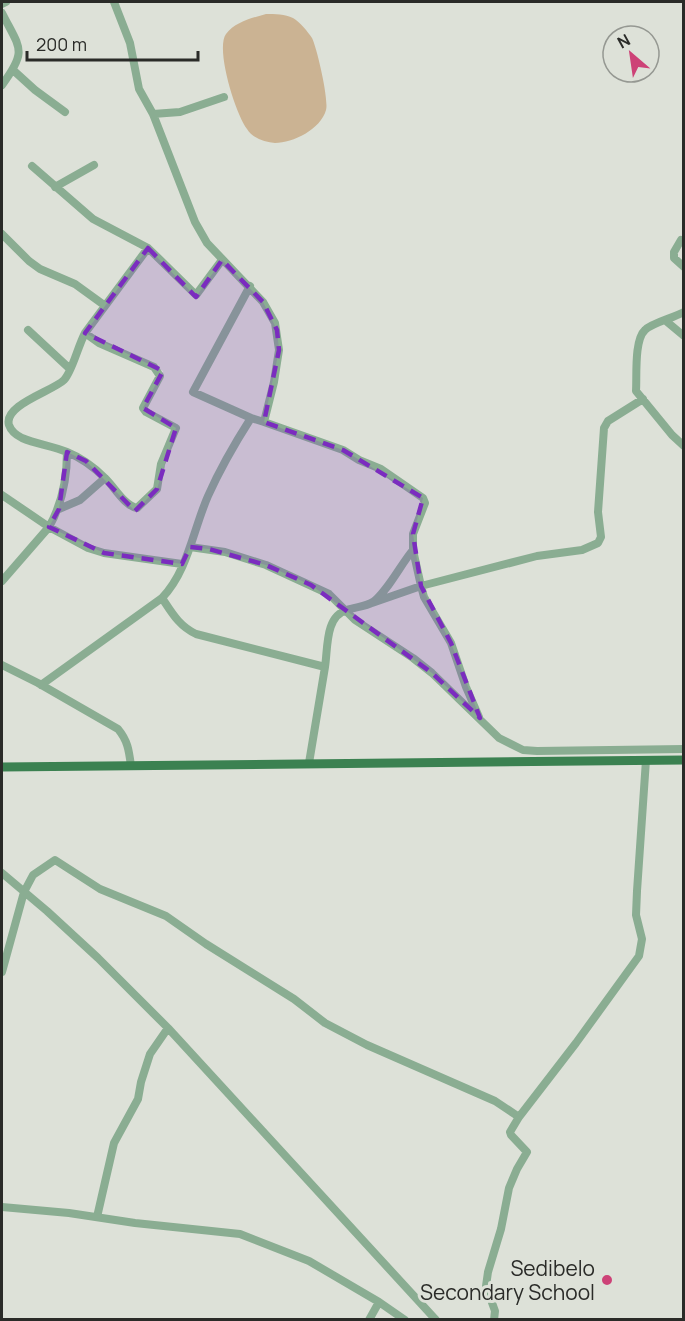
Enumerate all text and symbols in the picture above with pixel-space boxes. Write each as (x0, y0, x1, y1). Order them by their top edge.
scale bar (27, 24, 198, 62)
north arrow (601, 24, 661, 84)
text: N (613, 28, 634, 53)
text: 200 m (36, 32, 87, 56)
place label: Sedibelo Secondary School (420, 1254, 595, 1306)
marker: Sedibelo Secondary School (600, 1273, 614, 1287)

